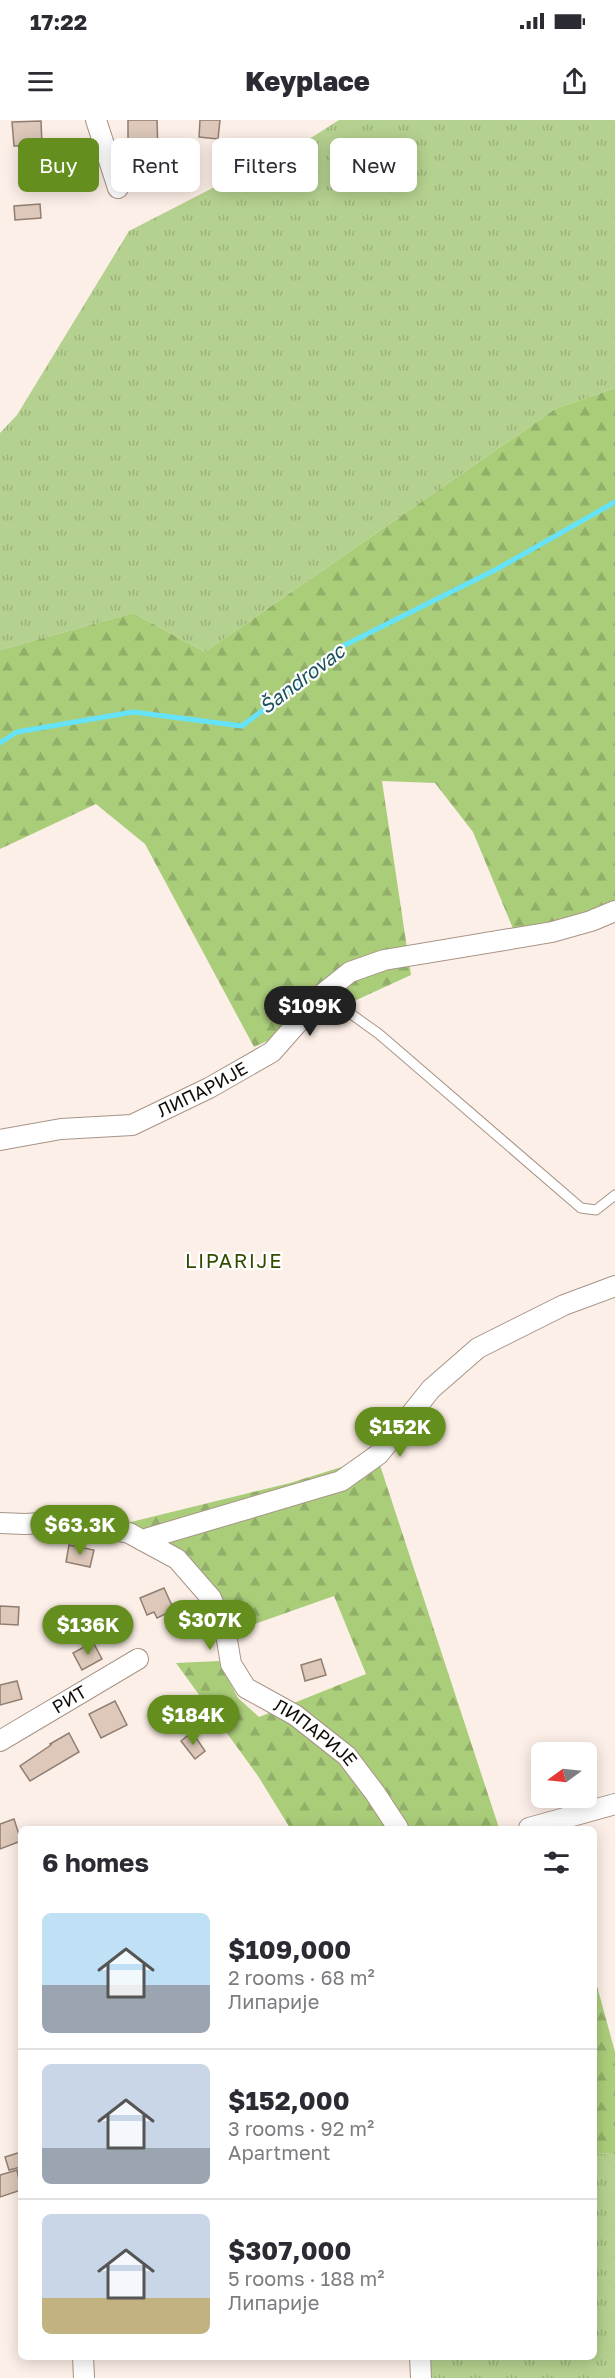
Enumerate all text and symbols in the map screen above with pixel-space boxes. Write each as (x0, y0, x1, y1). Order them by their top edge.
text: 17:22 (30, 8, 87, 35)
icon: menu (24, 65, 57, 98)
text: Keyplace (245, 65, 370, 97)
icon: share (558, 65, 591, 98)
chip: Buy (18, 138, 99, 192)
chip: Rent (111, 138, 200, 192)
chip: Filters (212, 138, 318, 192)
chip: New (330, 138, 417, 192)
water label: Šandrovac (254, 638, 350, 718)
pin: $109K (268, 986, 352, 1037)
text: $109K (278, 993, 342, 1017)
street label: ЛИПАРИЈЕ (153, 1056, 251, 1121)
district label: LIPARIJE (185, 1248, 283, 1272)
pin: $152K (358, 1407, 442, 1458)
text: $152K (369, 1414, 431, 1438)
pin: $63.3K (31, 1505, 129, 1556)
text: $63.3K (44, 1512, 116, 1536)
pin: $307K (168, 1600, 252, 1651)
pin: $136K (46, 1605, 130, 1656)
text: $307K (178, 1607, 242, 1631)
text: $136K (56, 1612, 120, 1636)
street label: РИТ (48, 1680, 90, 1718)
street label: ЛИПАРИЈЕ (270, 1694, 362, 1770)
pin: $184K (151, 1695, 235, 1746)
text: $184K (161, 1702, 225, 1726)
north arrow (531, 1742, 597, 1808)
map controls (531, 1742, 597, 1808)
icon: filters (540, 1846, 573, 1879)
text: 6 homes (42, 1847, 149, 1878)
text: $109,000 (228, 1934, 351, 1965)
icon: home (90, 1937, 162, 2009)
text: 2 rooms · 68 m² (228, 1965, 375, 1989)
text: Липарије (228, 1989, 319, 2013)
text: $152,000 (228, 2085, 350, 2116)
icon: home (90, 2088, 162, 2160)
text: 3 rooms · 92 m² (228, 2116, 374, 2140)
text: Apartment (228, 2140, 331, 2164)
text: $307,000 (228, 2235, 351, 2266)
icon: home (90, 2238, 162, 2310)
text: 5 rooms · 188 m² (228, 2266, 385, 2290)
text: Липарије (228, 2290, 319, 2314)

